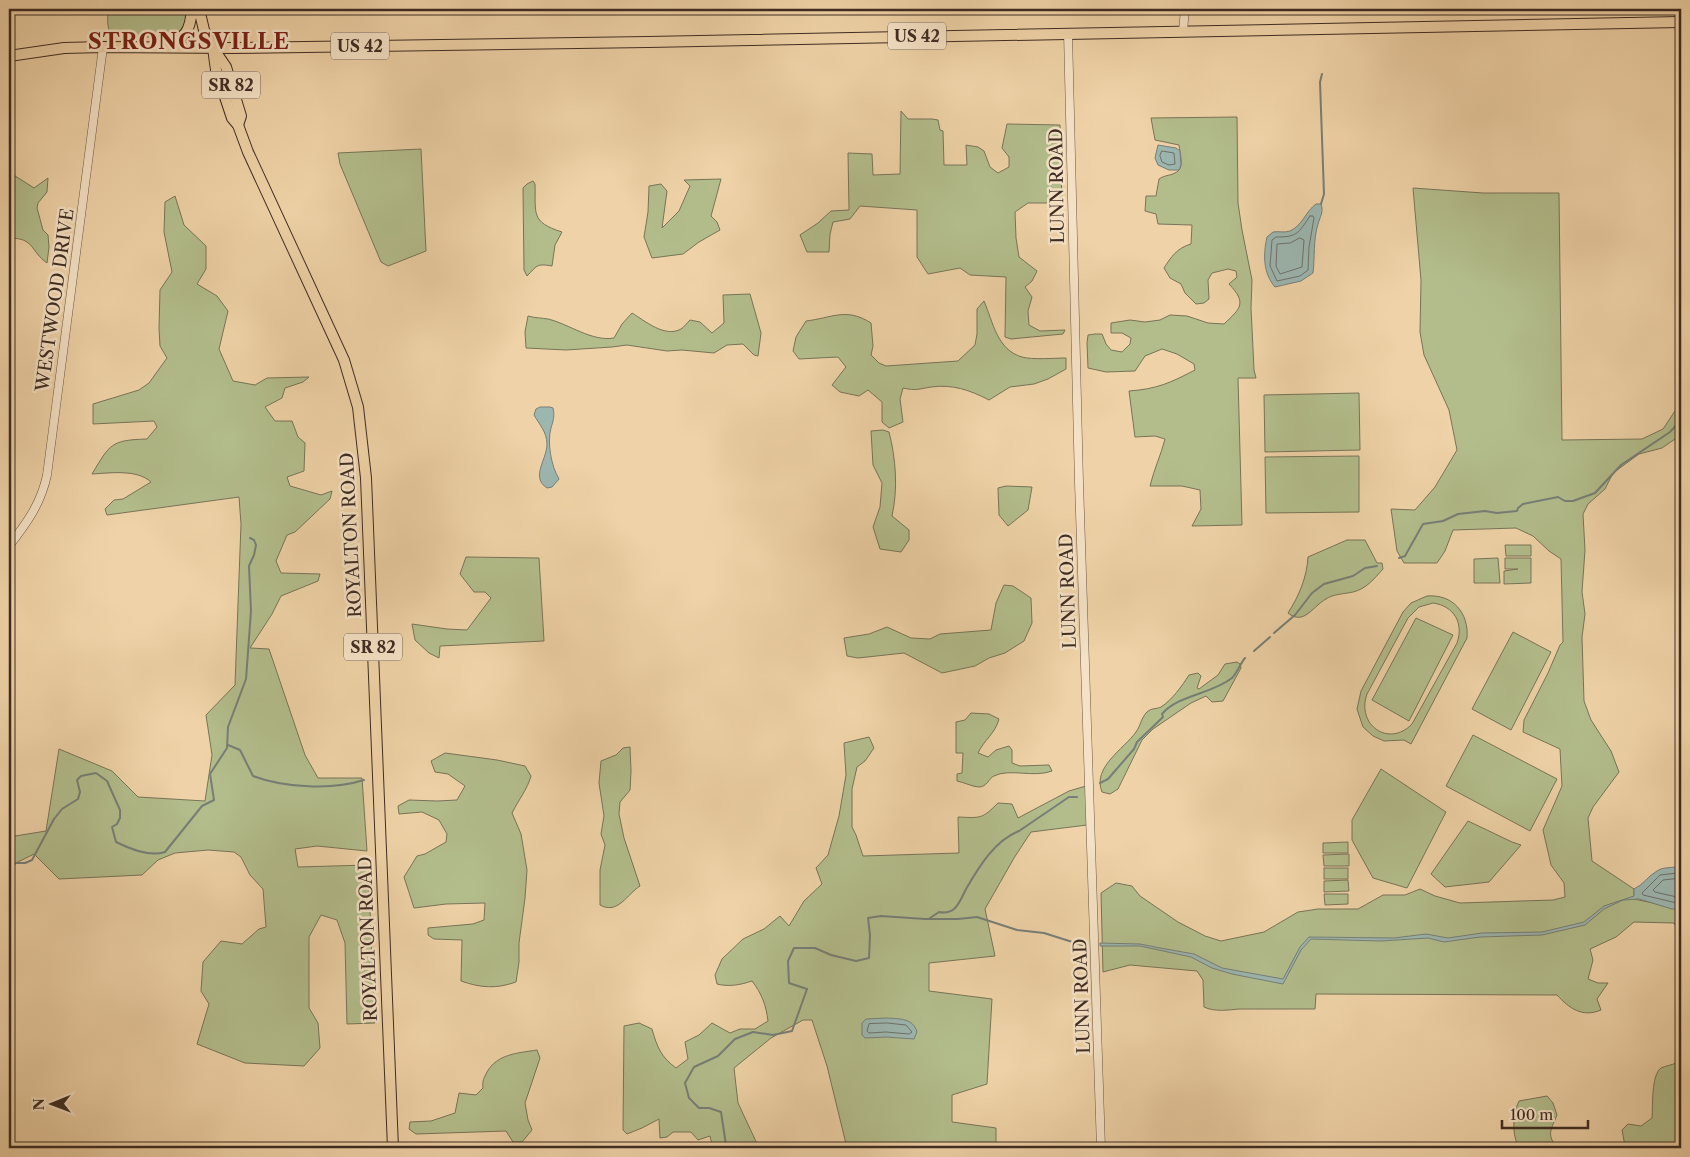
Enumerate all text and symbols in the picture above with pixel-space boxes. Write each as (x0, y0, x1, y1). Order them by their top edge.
road number: US 42 (888, 22, 946, 50)
district label: STRONGSVILLE (88, 28, 290, 55)
road number: US 42 (331, 32, 389, 59)
road number: SR 82 (202, 72, 260, 98)
street label: LUNN ROAD (1045, 128, 1069, 244)
street label: WESTWOOD DRIVE (31, 207, 79, 394)
street label: ROYALTON ROAD (336, 452, 366, 618)
street label: LUNN ROAD (1055, 533, 1081, 649)
road number: SR 82 (344, 634, 402, 660)
street label: ROYALTON ROAD (354, 856, 382, 1022)
street label: LUNN ROAD (1069, 938, 1095, 1054)
north arrow (28, 1080, 78, 1130)
scale bar (1502, 1097, 1589, 1129)
text: N (30, 1098, 48, 1110)
text: 100 m (1510, 1105, 1553, 1124)

